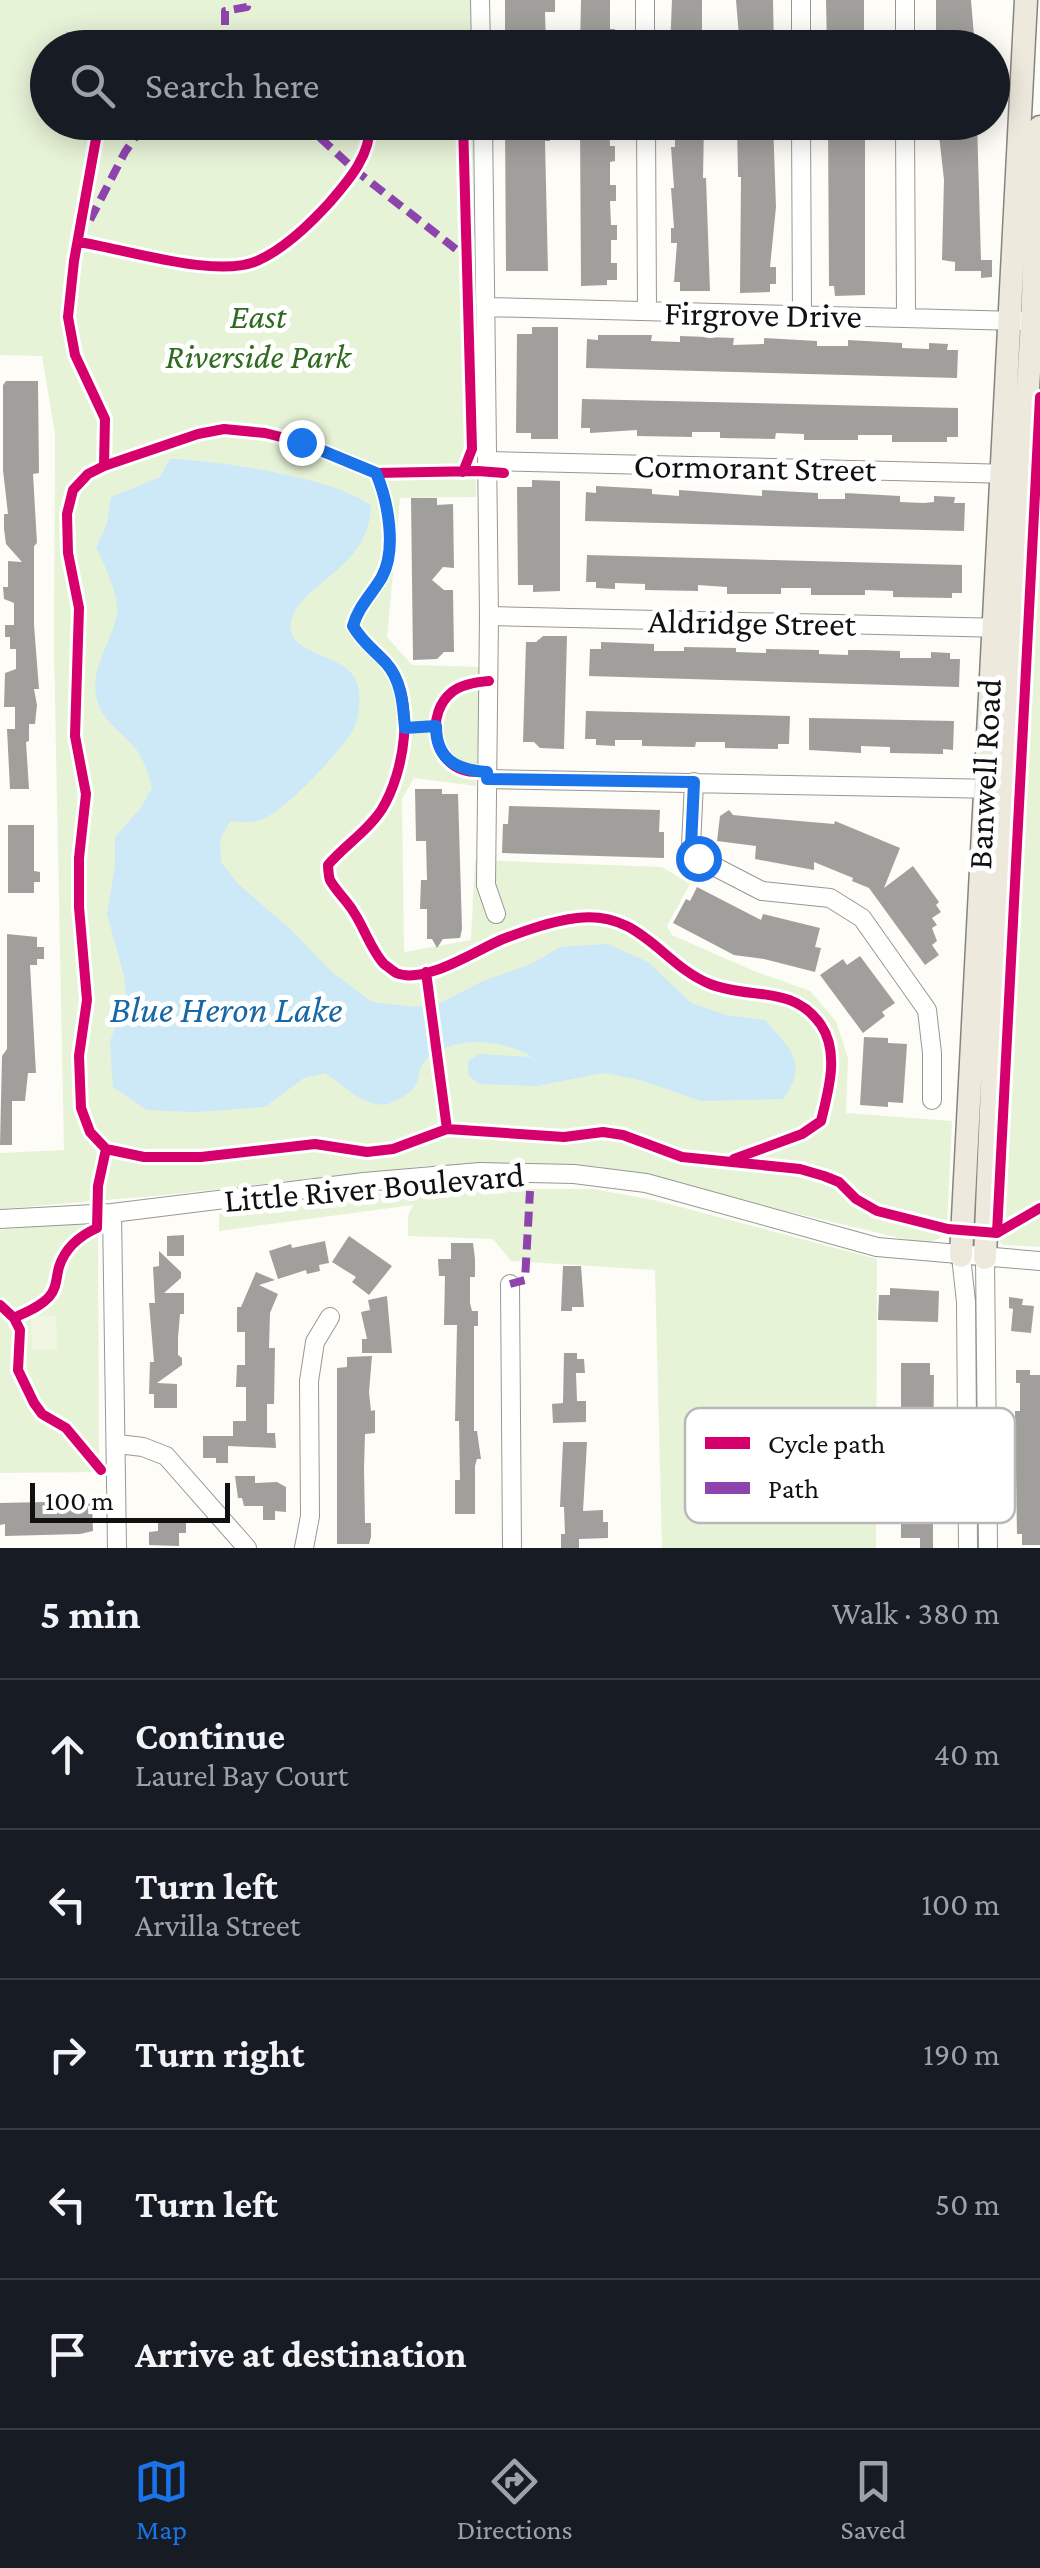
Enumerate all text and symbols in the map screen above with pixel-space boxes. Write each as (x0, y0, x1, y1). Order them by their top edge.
search box (30, 30, 1010, 140)
icon: search (65, 58, 120, 113)
text: Search here (145, 64, 319, 106)
street label: Firgrove Drive (664, 293, 862, 336)
park label: East Riverside Park (165, 297, 352, 376)
route end (279, 420, 325, 466)
street label: Cormorant Street (633, 446, 877, 489)
street label: Aldridge Street (648, 601, 857, 644)
street label: Banwell Road (960, 678, 1009, 870)
route start (676, 836, 722, 882)
water label: Blue Heron Lake (110, 988, 342, 1030)
street label: Little River Boulevard (222, 1155, 526, 1220)
legend (685, 1408, 1015, 1523)
text: Cycle path (768, 1428, 885, 1459)
text: Path (768, 1473, 819, 1504)
scale bar (30, 1478, 230, 1522)
text: 100 m (45, 1485, 114, 1516)
text: 5 min (40, 1590, 141, 1637)
text: Walk · 380 m (832, 1595, 1000, 1631)
text: Continue (135, 1715, 285, 1757)
icon: ahead (40, 1727, 95, 1782)
text: 40 m (934, 1736, 1000, 1772)
text: Laurel Bay Court (135, 1757, 348, 1793)
text: Turn left (135, 1865, 278, 1907)
icon: left (40, 1877, 95, 1932)
text: 100 m (921, 1886, 1000, 1922)
text: Arvilla Street (135, 1907, 300, 1943)
icon: right (40, 2027, 95, 2082)
text: Turn right (135, 2033, 304, 2075)
text: 190 m (923, 2036, 1000, 2072)
icon: left (40, 2177, 95, 2232)
text: Turn left (135, 2183, 278, 2225)
text: 50 m (935, 2186, 1000, 2222)
icon: arrive (40, 2327, 95, 2382)
text: Arrive at destination (135, 2333, 467, 2375)
tab: Map (134, 2454, 189, 2545)
tab: Directions (457, 2454, 573, 2545)
tab: Saved (840, 2454, 906, 2545)

